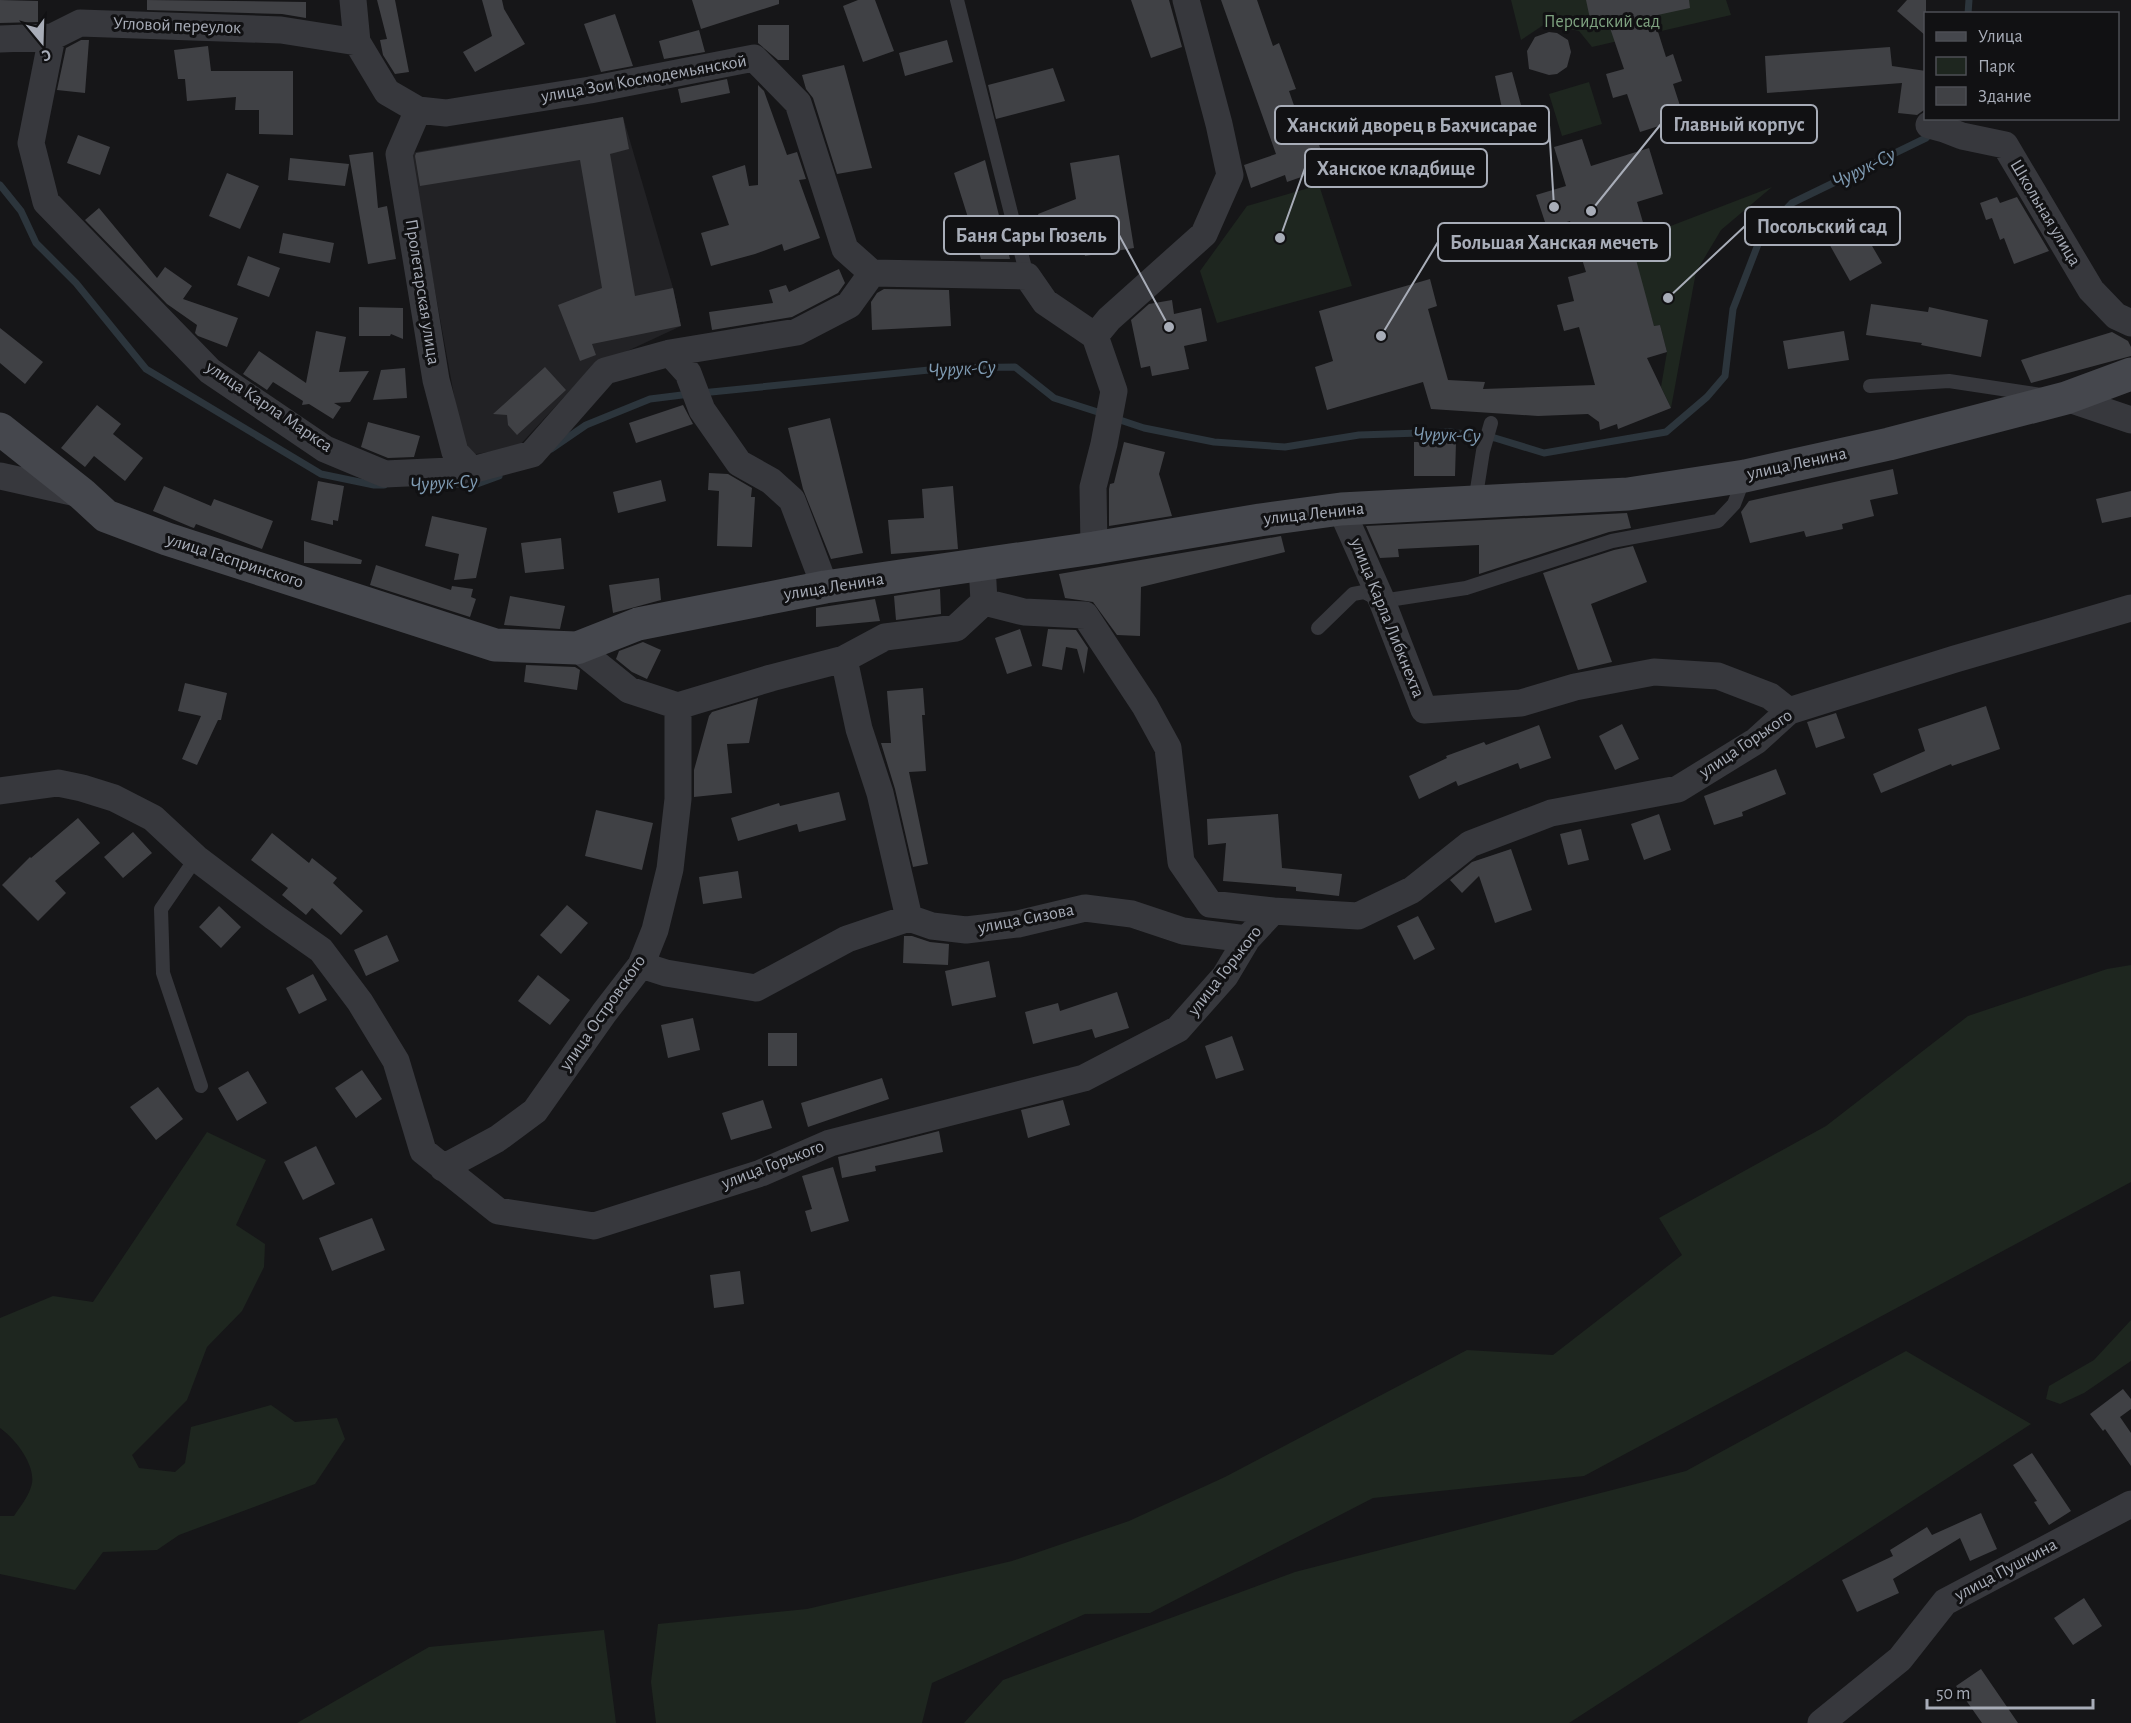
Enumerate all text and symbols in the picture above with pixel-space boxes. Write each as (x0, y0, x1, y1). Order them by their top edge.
north arrow (12, 12, 72, 72)
legend (1924, 12, 2119, 120)
park label: Персидский сад (1544, 13, 1660, 31)
street label: Угловой переулок (113, 15, 242, 37)
text: Улица (1978, 28, 2023, 46)
text: С (40, 46, 53, 64)
street label: улица Зои Космодемьянской (539, 52, 748, 106)
text: Парк (1978, 58, 2016, 76)
text: Здание (1978, 88, 2032, 106)
callout: Главный корпус (1661, 105, 1817, 143)
callout: Ханский дворец в Бахчисарае (1275, 106, 1549, 144)
text: Главный корпус (1673, 115, 1805, 135)
text: Ханский дворец в Бахчисарае (1287, 116, 1537, 136)
water label: Чурук-Су (1829, 144, 1899, 192)
callout: Ханское кладбище (1305, 149, 1487, 187)
street label: Школьная улица (2006, 157, 2084, 269)
text: Ханское кладбище (1317, 159, 1475, 179)
callout: Посольский сад (1745, 207, 1900, 245)
callout: Баня Сары Гюзель (944, 216, 1119, 254)
text: Посольский сад (1757, 217, 1887, 237)
street label: Пролетарская улица (402, 218, 442, 366)
callout: Большая Ханская мечеть (1438, 223, 1670, 261)
text: Баня Сары Гюзель (956, 226, 1107, 246)
text: Большая Ханская мечеть (1450, 233, 1659, 253)
water label: Чурук-Су (928, 357, 996, 381)
street label: улица Карла Маркса (202, 358, 335, 456)
water label: Чурук-Су (1413, 424, 1481, 446)
street label: улица Ленина (1745, 445, 1848, 484)
water label: Чурук-Су (410, 471, 478, 495)
street label: улица Ленина (1262, 500, 1365, 528)
street label: улица Гаспринского (163, 530, 306, 592)
street label: улица Карла Либкнехта (1346, 534, 1428, 700)
street label: улица Ленина (782, 570, 885, 604)
street label: улица Горького (1695, 706, 1796, 782)
street label: улица Сизова (975, 901, 1076, 937)
street label: улица Горького (1184, 923, 1265, 1020)
street label: улица Островского (556, 952, 649, 1075)
street label: улица Горького (718, 1137, 827, 1193)
street label: улица Пушкина (1951, 1536, 2060, 1605)
scale bar (1927, 1672, 2094, 1710)
text: 50 m (1936, 1685, 1970, 1703)

